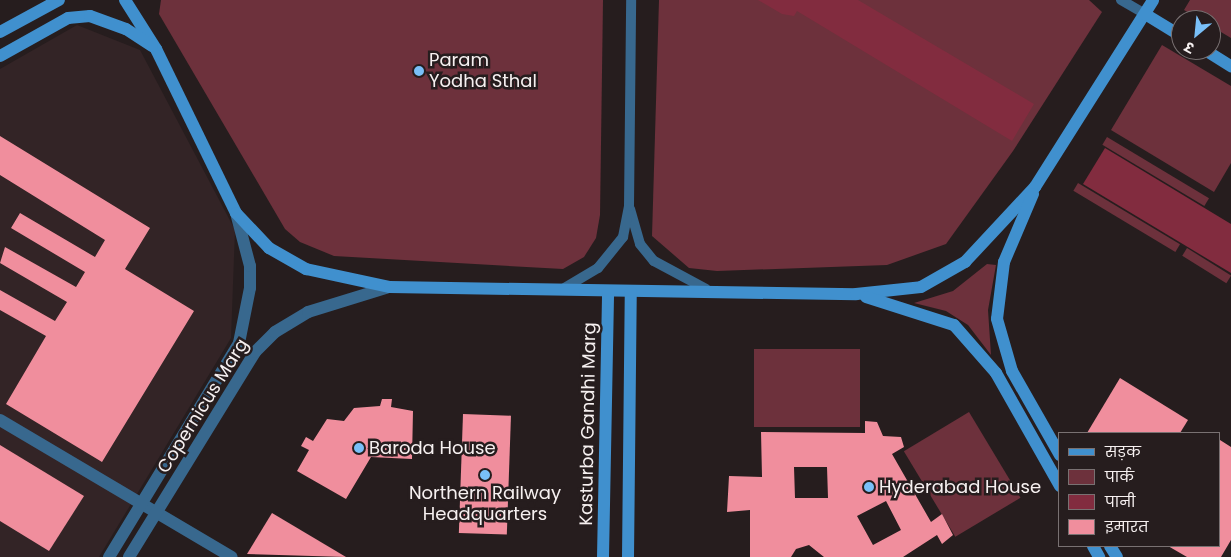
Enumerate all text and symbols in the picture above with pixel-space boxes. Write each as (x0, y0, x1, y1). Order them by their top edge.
north arrow (1171, 10, 1221, 60)
text: उ (1181, 37, 1198, 58)
place label: Param Yodha Sthal (429, 50, 537, 92)
marker: Param Yodha Sthal (413, 65, 425, 77)
street label: Kasturba Gandhi Marg (575, 322, 601, 526)
street label: Copernicus Marg (153, 335, 253, 477)
legend (1058, 432, 1221, 547)
place label: Baroda House (369, 437, 496, 459)
text: सड़क (1105, 441, 1141, 462)
marker: Baroda House (353, 442, 365, 454)
text: पार्क (1105, 466, 1134, 487)
marker: Northern Railway Headquarters (479, 469, 491, 481)
place label: Hyderabad House (879, 476, 1041, 498)
marker: Hyderabad House (863, 481, 875, 493)
place label: Northern Railway Headquarters (409, 483, 561, 526)
text: पानी (1105, 491, 1135, 512)
text: इमारत (1105, 516, 1148, 537)

